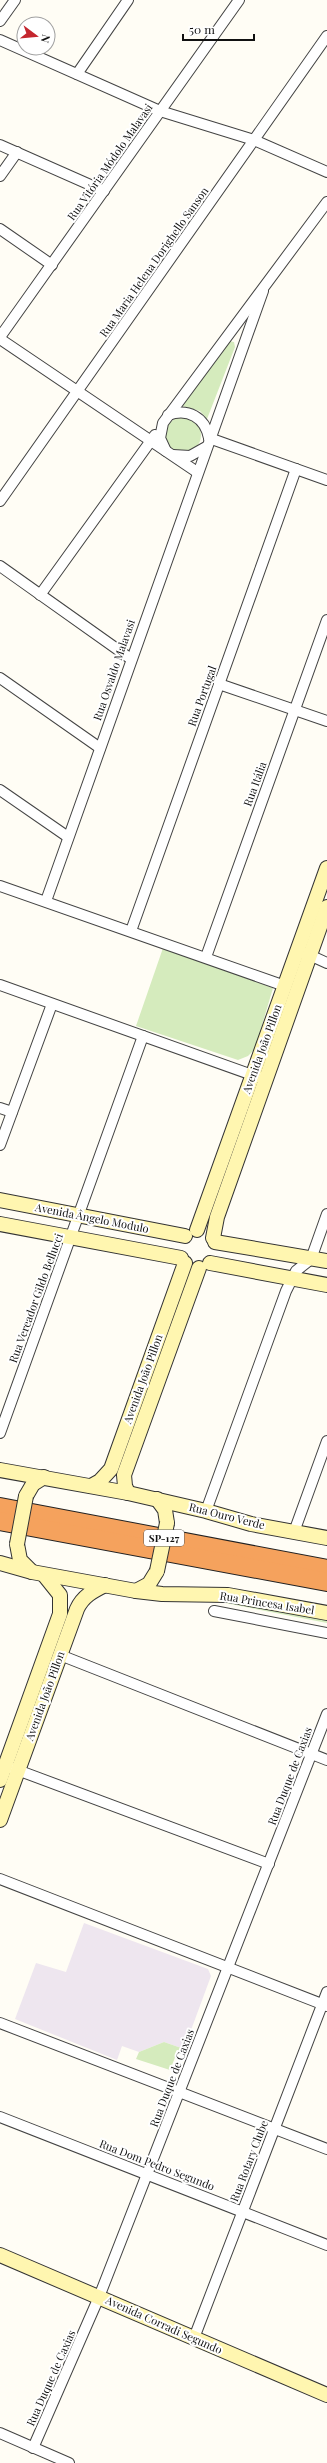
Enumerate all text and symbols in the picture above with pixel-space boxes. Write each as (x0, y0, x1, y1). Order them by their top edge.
north arrow (16, 16, 56, 56)
scale bar (183, 16, 254, 42)
text: 50 m (189, 21, 215, 37)
text: N (38, 33, 54, 45)
street label: Rua Vitória Módolo Malavasi (64, 100, 156, 223)
street label: Rua Maria Helena Dorighello Sanson (96, 183, 212, 340)
street label: Rua Osvaldo Malavasi (89, 617, 138, 722)
street label: Rua Portugal (184, 663, 219, 728)
street label: Rua Itália (240, 759, 270, 808)
street label: Avenida João Pillon (238, 1002, 285, 1097)
street label: Avenida Ângelo Modulo (33, 1199, 150, 1236)
street label: Rua Vereador Gildo Bellucci (5, 1231, 66, 1365)
street label: Avenida João Pillon (119, 1332, 166, 1427)
street label: Rua Ouro Verde (188, 1499, 267, 1532)
road number: SP-127 (144, 1530, 184, 1546)
street label: Rua Princesa Isabel (219, 1588, 315, 1617)
street label: Avenida João Pillon (21, 1649, 68, 1744)
street label: Rua Duque de Caxias (264, 1725, 315, 1827)
street label: Rua Duque de Caxias (146, 2027, 197, 2129)
street label: Rua Rotary Clube (226, 2118, 271, 2204)
street label: Rua Dom Pedro Segundo (97, 2136, 217, 2193)
street label: Avenida Corradi Segundo (103, 2292, 225, 2357)
street label: Rua Duque de Caxias (23, 2327, 79, 2428)

